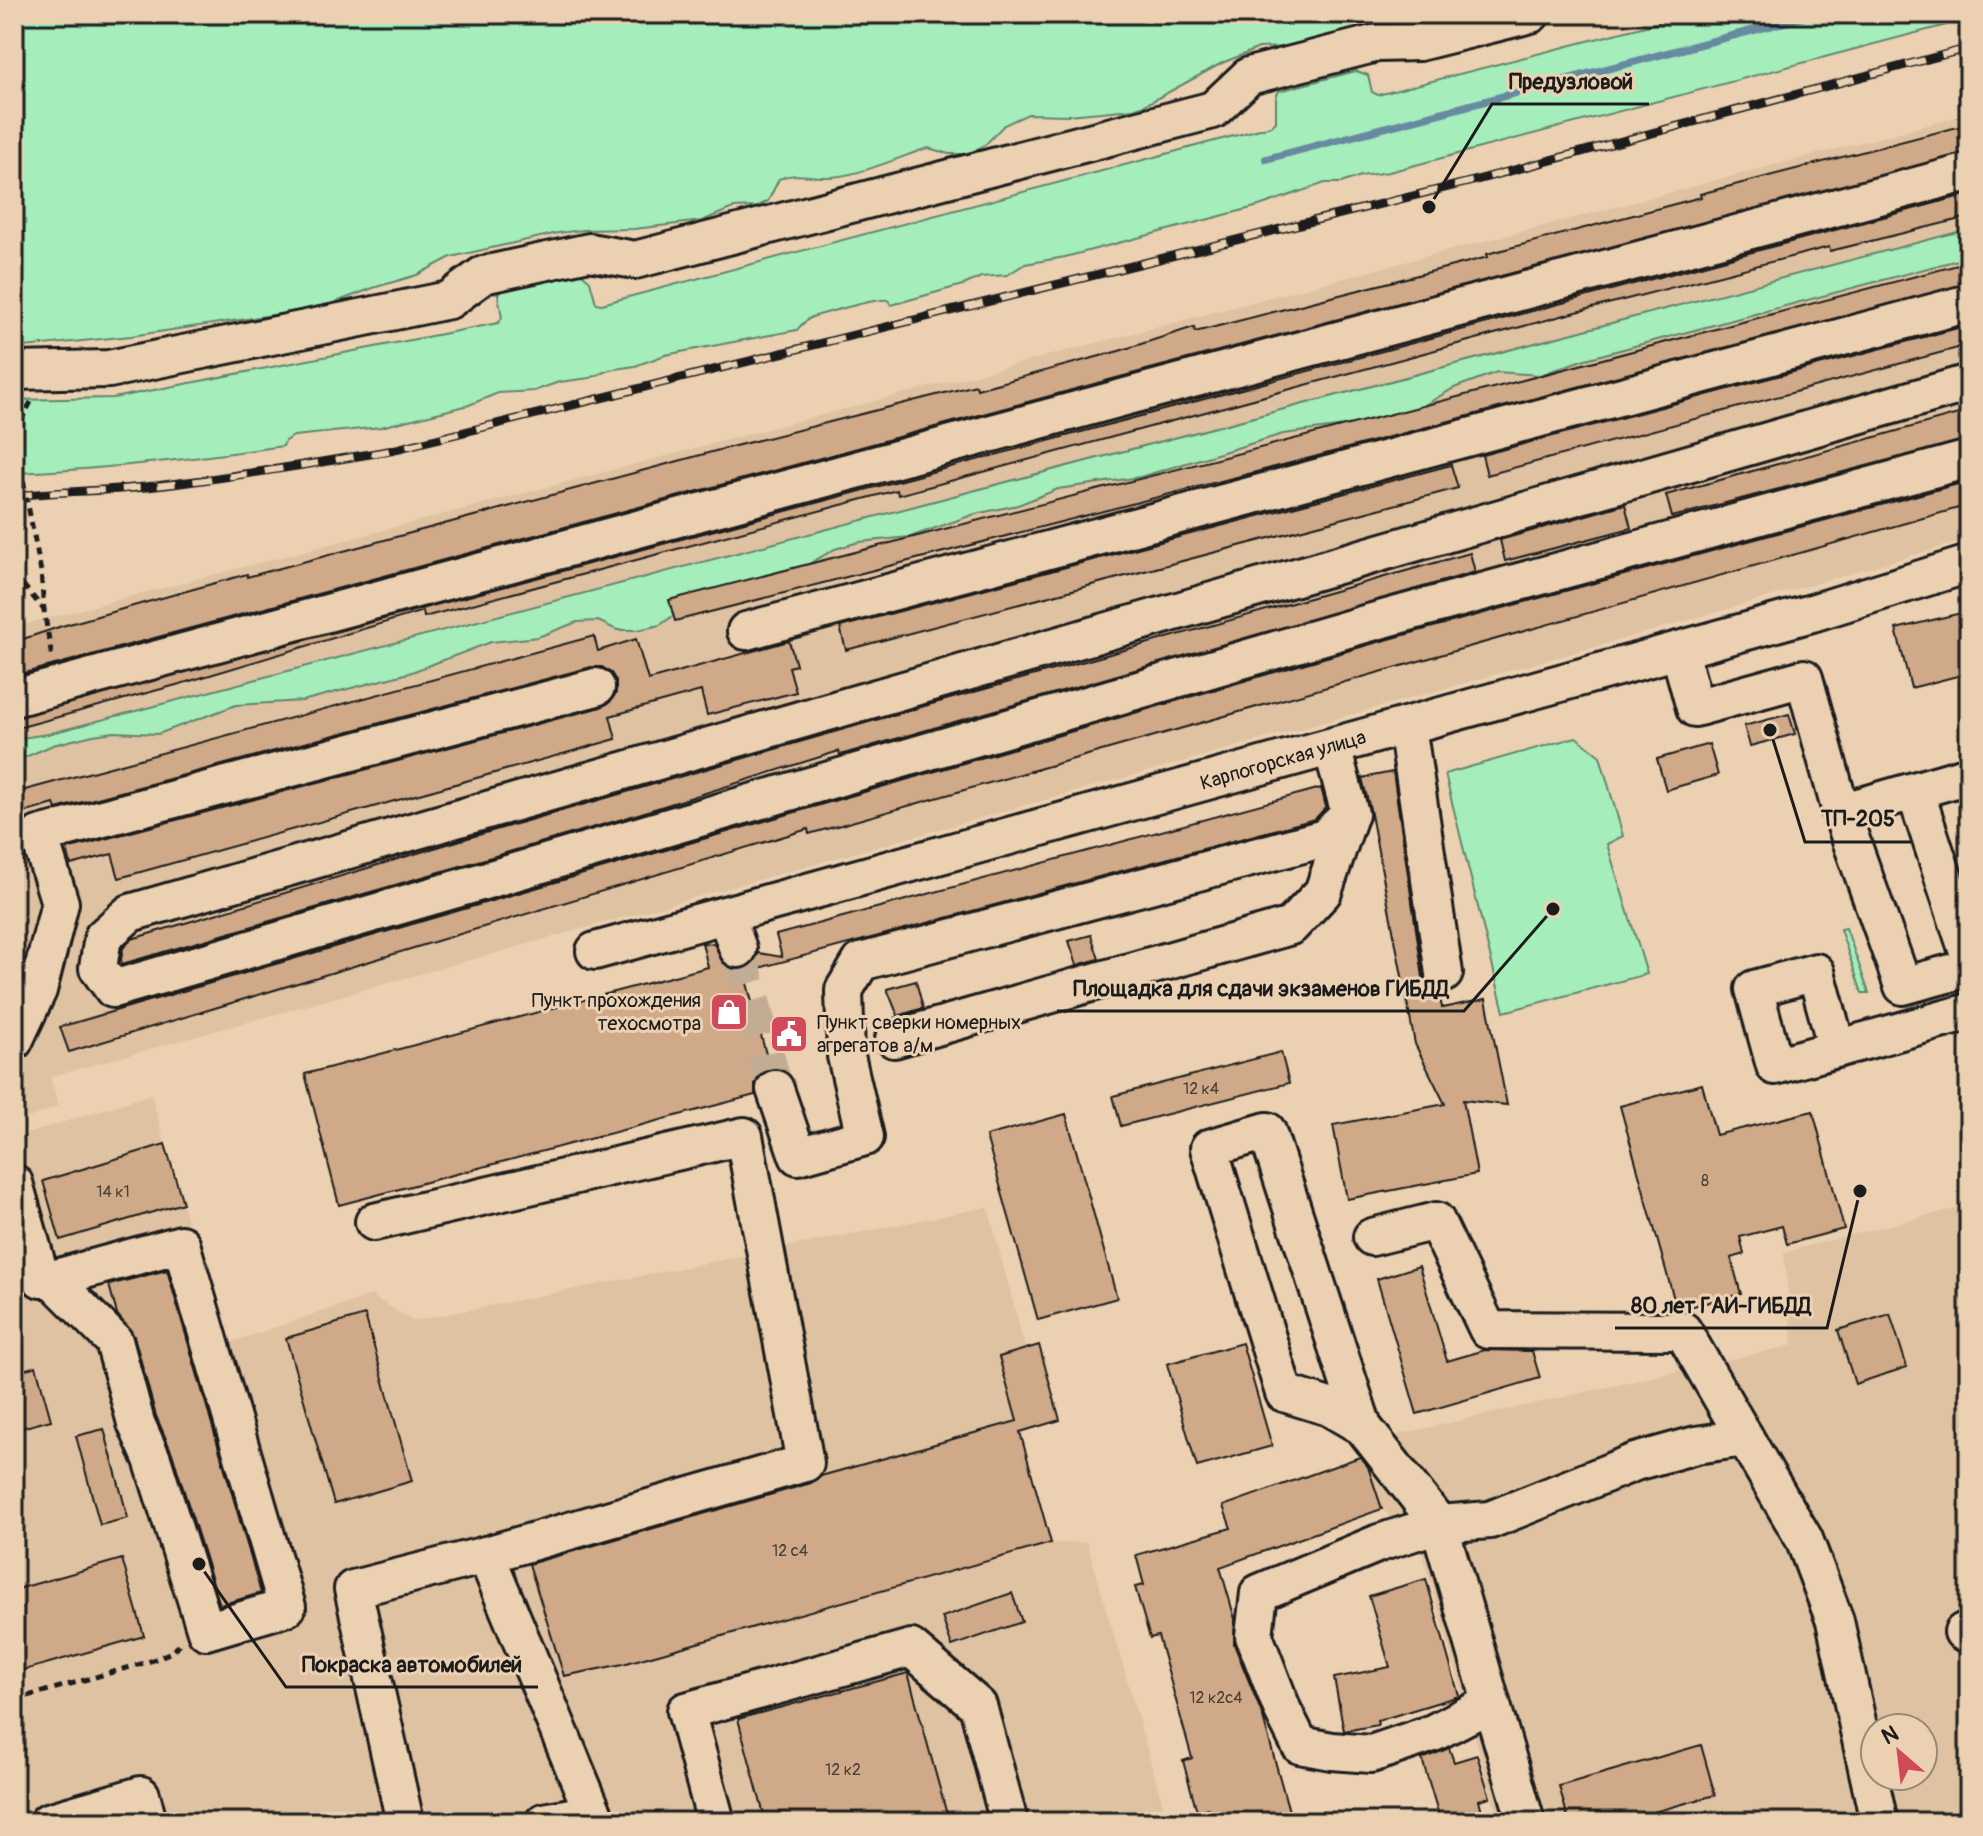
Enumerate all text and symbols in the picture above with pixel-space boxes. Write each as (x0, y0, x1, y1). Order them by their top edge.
callout: Предузловой (1492, 58, 1649, 104)
text: Предузловой (1509, 68, 1633, 96)
street label: Карпогорская улица (1197, 724, 1369, 796)
callout: ТП-205 (1805, 796, 1911, 842)
text: ТП-205 (1820, 805, 1895, 833)
callout: Площадка для сдачи экзаменов ГИБДД (1057, 965, 1464, 1011)
text: Площадка для сдачи экзаменов ГИБДД (1073, 975, 1449, 1003)
place label: Пункт прохождения техосмотра (532, 988, 701, 1036)
shop icon: Пункт прохождения техосмотра (708, 991, 750, 1033)
place label: Пункт сверки номерных агрегатов а/м (817, 1010, 1021, 1058)
public building icon: Пункт сверки номерных агрегатов а/м (768, 1013, 810, 1055)
house number: 12 к4 (1183, 1079, 1219, 1099)
house number: 8 (1701, 1171, 1709, 1191)
house number: 14 к1 (96, 1182, 130, 1202)
callout: 80 лет ГАИ-ГИБДД (1615, 1282, 1827, 1328)
text: 80 лет ГАИ-ГИБДД (1631, 1292, 1812, 1320)
house number: 12 с4 (772, 1541, 808, 1561)
callout: Покраска автомобилей (286, 1641, 538, 1687)
text: Покраска автомобилей (302, 1651, 522, 1679)
house number: 12 к2с4 (1189, 1688, 1243, 1708)
north arrow (1859, 1712, 1939, 1792)
text: N (1877, 1719, 1903, 1751)
house number: 12 к2 (825, 1760, 861, 1780)

